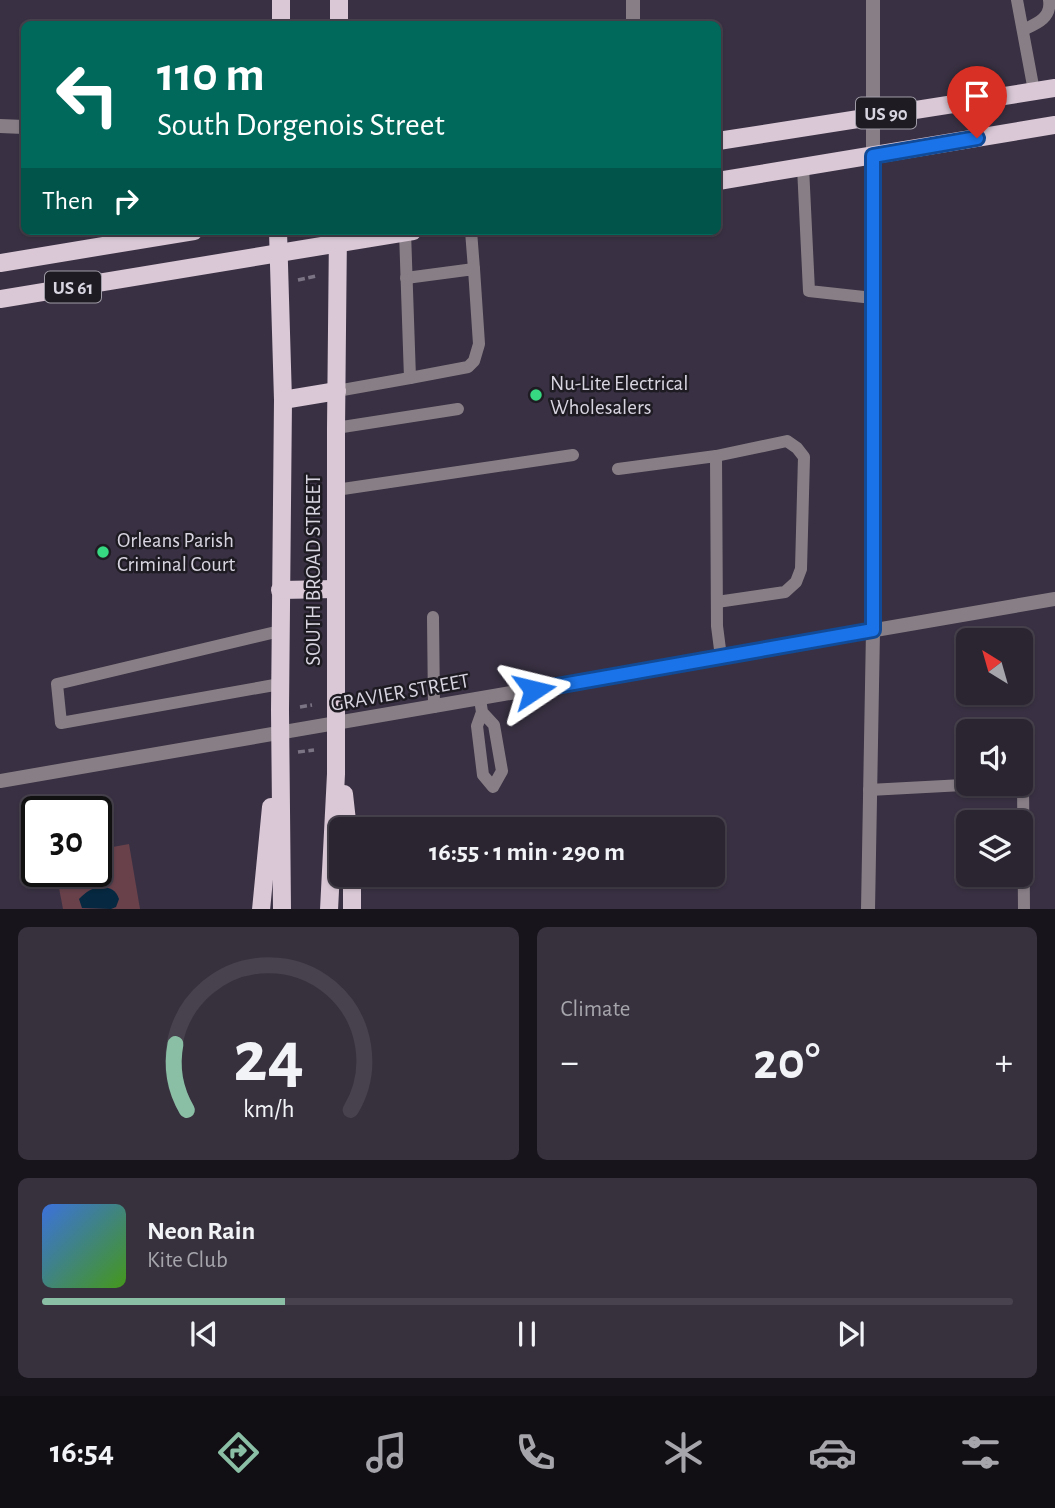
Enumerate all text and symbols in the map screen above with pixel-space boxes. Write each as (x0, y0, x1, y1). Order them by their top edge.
icon: left (42, 49, 133, 140)
text: 110 m (157, 51, 265, 100)
pin (947, 66, 1007, 138)
icon: arrive (958, 77, 996, 115)
road number: US 90 (856, 97, 916, 128)
text: South Dorgenois Street (157, 109, 445, 141)
icon: right (107, 182, 145, 220)
text: Then (42, 188, 93, 214)
road number: US 61 (45, 272, 101, 302)
place label: Nu-Lite Electrical Wholesalers (550, 373, 688, 418)
marker: Nu-Lite Electrical Wholesalers (528, 387, 544, 403)
street label: SOUTH BROAD STREET (303, 474, 324, 666)
place label: Orleans Parish Criminal Court (117, 530, 236, 575)
marker: Orleans Parish Criminal Court (95, 544, 111, 560)
north arrow (956, 628, 1032, 705)
map controls (956, 628, 1033, 887)
position arrow (497, 653, 571, 727)
street label: GRAVIER STREET (329, 670, 471, 715)
button: sound (956, 719, 1033, 796)
speed limit sign: 30 (21, 796, 112, 887)
button: layers (956, 810, 1033, 887)
text: 16:55 · 1 min · 290 m (429, 839, 625, 865)
text: Climate (561, 998, 630, 1021)
text: 24 (233, 1022, 304, 1095)
text: 20° (753, 1036, 820, 1088)
text: − (561, 1044, 579, 1082)
text: + (995, 1044, 1013, 1082)
text: km/h (242, 1096, 294, 1121)
text: Neon Rain (147, 1218, 255, 1244)
text: Kite Club (147, 1249, 228, 1272)
icon: previous (185, 1315, 223, 1353)
icon: pause (508, 1315, 546, 1353)
icon: next (832, 1315, 870, 1353)
icon: directions (214, 1428, 263, 1477)
icon: music (362, 1428, 411, 1477)
icon: phone (511, 1428, 560, 1477)
icon: climate (659, 1428, 708, 1477)
icon: car (808, 1428, 857, 1477)
icon: filters (956, 1428, 1005, 1477)
text: 16:54 (50, 1436, 114, 1468)

